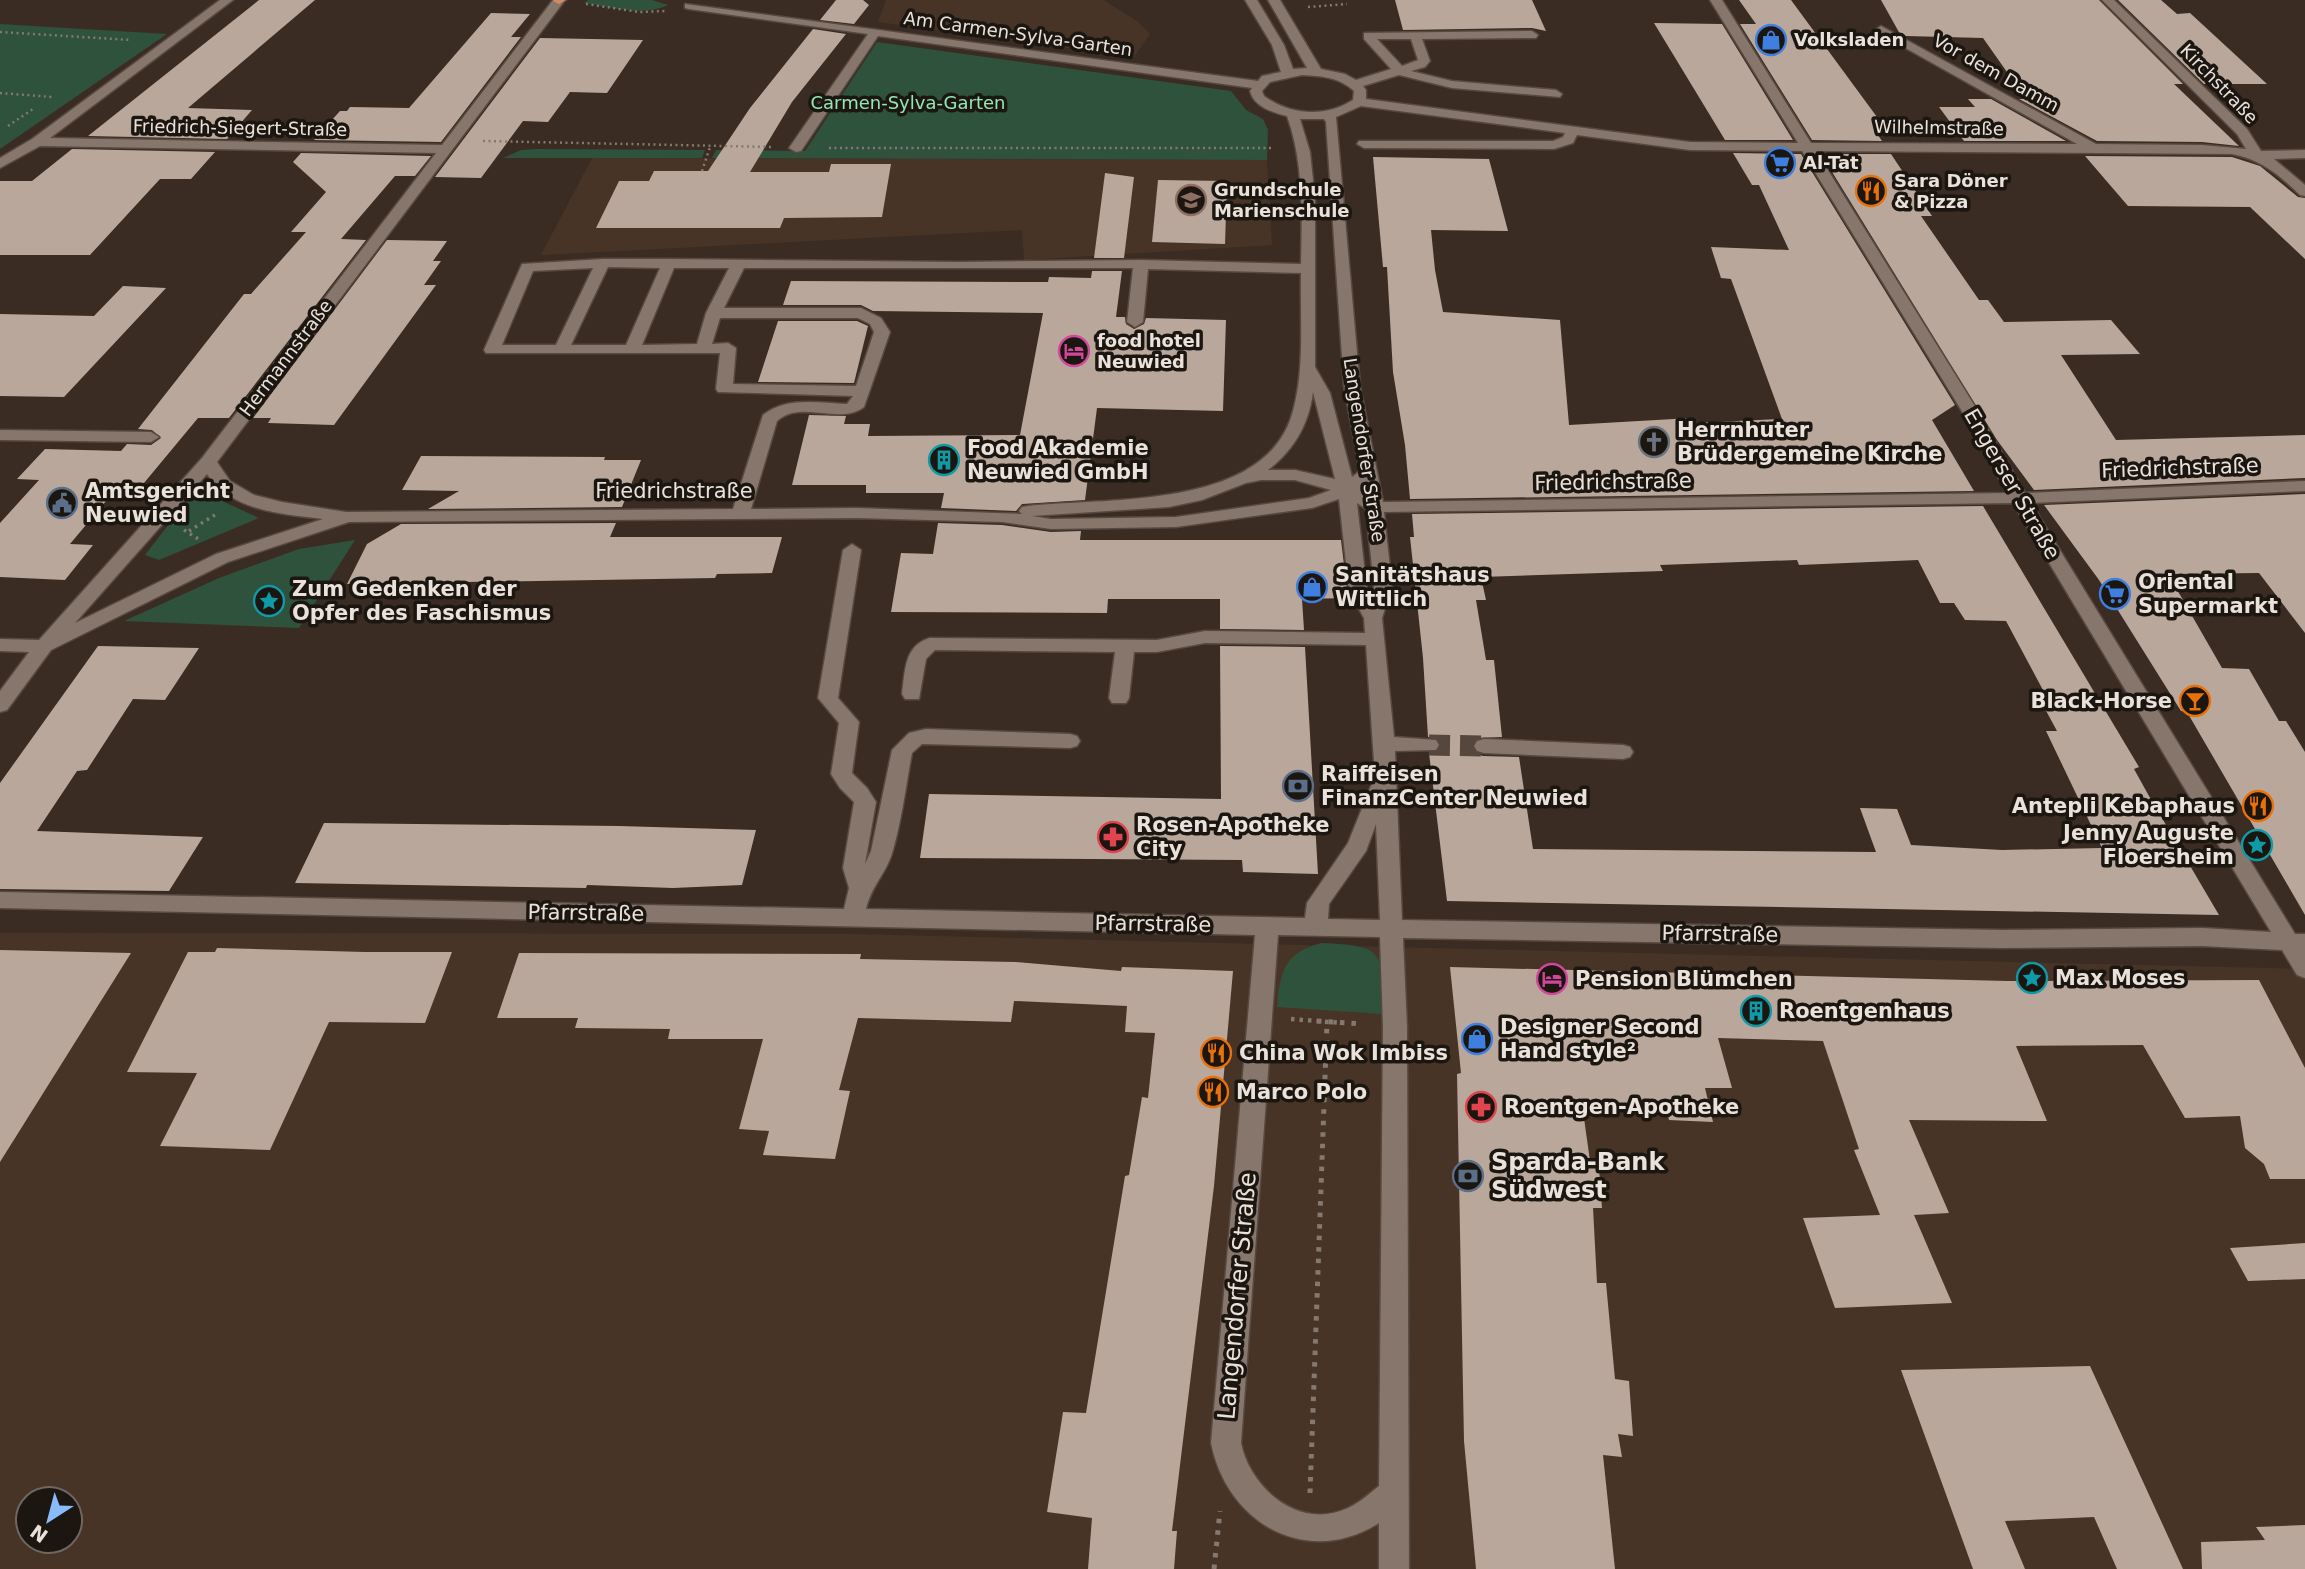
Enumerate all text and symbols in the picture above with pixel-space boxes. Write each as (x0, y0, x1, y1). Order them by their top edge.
street label: Am Carmen-Sylva-Garten (902, 7, 1134, 60)
shop icon: Volksladen (1754, 23, 1788, 57)
place label: Volksladen (1794, 29, 1904, 50)
street label: Vor dem Damm (1930, 29, 2063, 116)
street label: Kirchstraße (2176, 40, 2262, 128)
park label: Carmen-Sylva-Garten (810, 92, 1006, 113)
street label: Friedrich-Siegert-Straße (133, 115, 347, 140)
street label: Wilhelmstraße (1874, 116, 2004, 139)
supermarket icon: Al-Tat (1763, 146, 1797, 180)
place label: Al-Tat (1803, 152, 1859, 173)
place label: Sara Döner & Pizza (1894, 170, 2008, 212)
restaurant icon: Sara Döner & Pizza (1854, 174, 1888, 208)
place label: Grundschule Marienschule (1214, 179, 1350, 221)
school or university icon: Grundschule Marienschule (1174, 183, 1208, 217)
street label: Hermannstraße (235, 295, 336, 420)
place label: food hotel Neuwied (1097, 330, 1201, 372)
hotel icon: food hotel Neuwied (1057, 334, 1091, 368)
street label: Langendorfer Straße (1340, 356, 1389, 543)
street label: Engerser Straße (1959, 404, 2065, 564)
place label: Herrnhuter Brüdergemeine Kirche (1677, 418, 1943, 466)
church icon: Herrnhuter Brüdergemeine Kirche (1637, 425, 1671, 459)
place label: Food Akademie Neuwied GmbH (967, 436, 1149, 484)
building icon: Food Akademie Neuwied GmbH (927, 443, 961, 477)
street label: Friedrichstraße (2101, 453, 2259, 483)
street label: Friedrichstraße (1534, 469, 1692, 495)
place label: Amtsgericht Neuwied (85, 479, 230, 527)
street label: Friedrichstraße (595, 479, 753, 503)
public building icon: Amtsgericht Neuwied (45, 486, 79, 520)
place label: Sanitätshaus Wittlich (1335, 563, 1490, 611)
shop icon: Sanitätshaus Wittlich (1295, 570, 1329, 604)
place label: Oriental Supermarkt (2138, 570, 2278, 618)
place label: Zum Gedenken der Opfer des Faschismus (292, 577, 551, 625)
supermarket icon: Oriental Supermarkt (2098, 577, 2132, 611)
place icon: Zum Gedenken der Opfer des Faschismus (252, 584, 286, 618)
bar icon: Black-Horse (2178, 684, 2212, 718)
place label: Black-Horse (2030, 689, 2172, 713)
place label: Raiffeisen FinanzCenter Neuwied (1321, 762, 1588, 810)
bank icon: Raiffeisen FinanzCenter Neuwied (1281, 769, 1315, 803)
restaurant icon: Antepli Kebaphaus (2241, 789, 2275, 823)
place label: Antepli Kebaphaus (2012, 794, 2235, 818)
place label: Rosen-Apotheke City (1136, 813, 1330, 861)
pharmacy icon: Rosen-Apotheke City (1096, 820, 1130, 854)
place label: Jenny Auguste Floersheim (2061, 821, 2234, 869)
place icon: Jenny Auguste Floersheim (2240, 828, 2274, 862)
street label: Pfarrstraße (527, 900, 645, 926)
street label: Pfarrstraße (1094, 911, 1212, 937)
street label: Pfarrstraße (1661, 921, 1779, 947)
place icon: Max Moses (2015, 961, 2049, 995)
hotel icon: Pension Blümchen (1535, 962, 1569, 996)
place label: Max Moses (2055, 966, 2186, 990)
place label: Pension Blümchen (1575, 967, 1793, 991)
building icon: Roentgenhaus (1739, 994, 1773, 1028)
place label: Roentgenhaus (1779, 999, 1950, 1023)
place label: Designer Second Hand style² (1500, 1015, 1700, 1063)
shop icon: Designer Second Hand style² (1460, 1022, 1494, 1056)
restaurant icon: China Wok Imbiss (1199, 1036, 1233, 1070)
place label: China Wok Imbiss (1239, 1041, 1448, 1065)
restaurant icon: Marco Polo (1196, 1075, 1230, 1109)
place label: Marco Polo (1236, 1080, 1367, 1104)
pharmacy icon: Roentgen-Apotheke (1464, 1090, 1498, 1124)
place label: Roentgen-Apotheke (1504, 1095, 1739, 1119)
place label: Sparda-Bank Südwest (1491, 1148, 1665, 1204)
bank icon: Sparda-Bank Südwest (1451, 1159, 1485, 1193)
street label: Langendorfer Straße (1212, 1171, 1262, 1421)
north arrow (14, 1485, 84, 1555)
text: N (26, 1520, 52, 1547)

